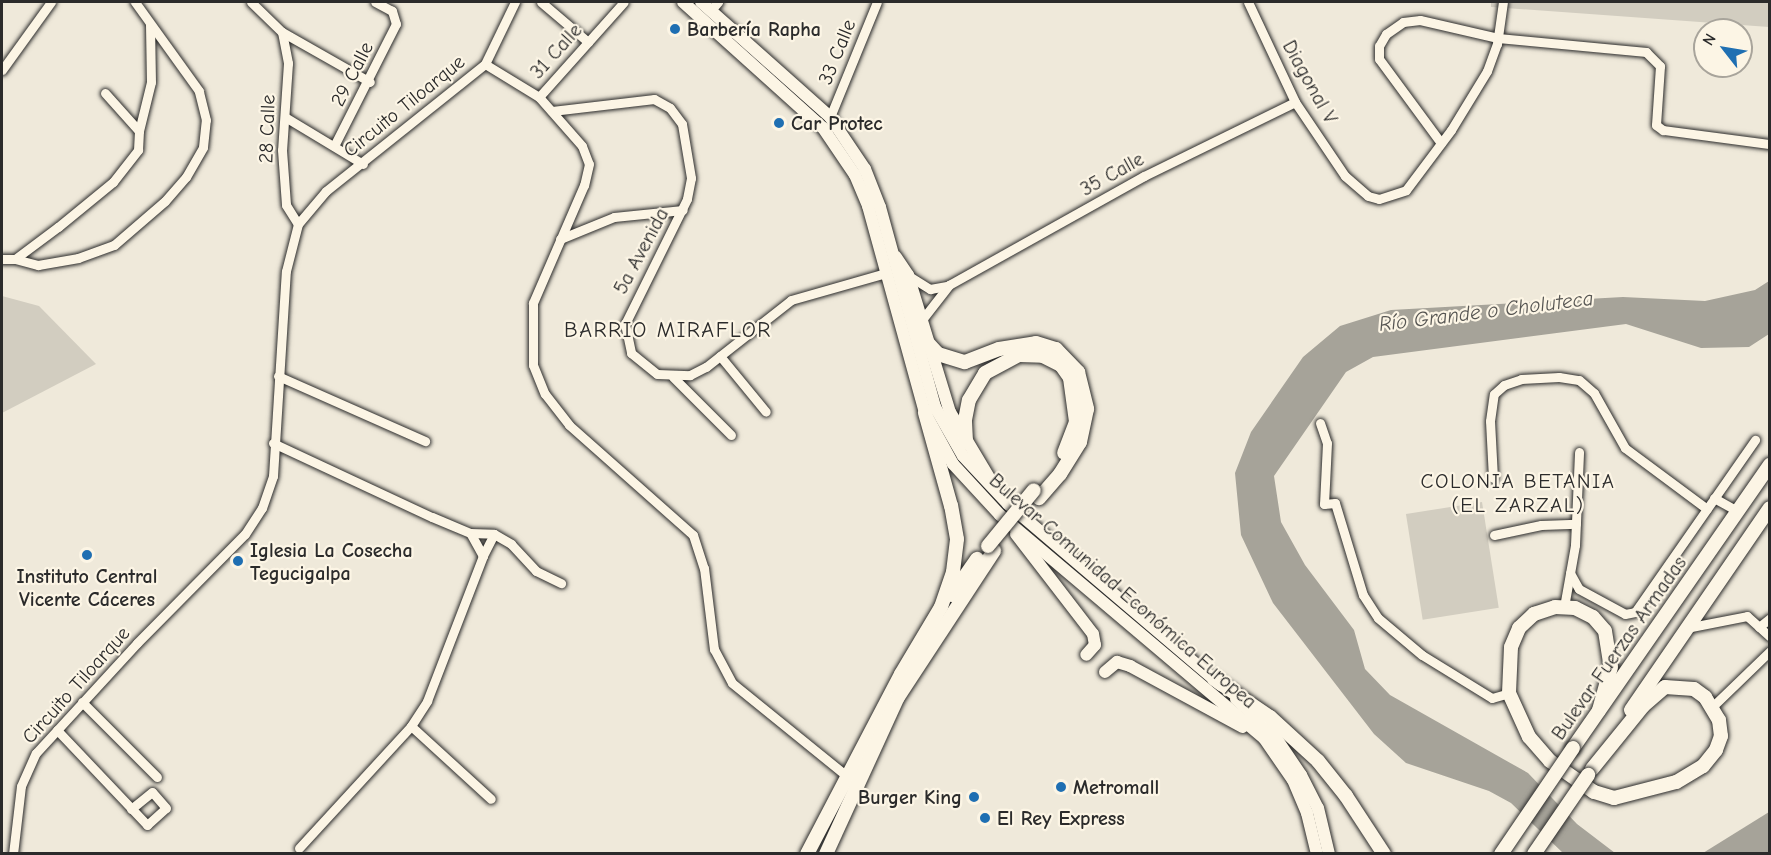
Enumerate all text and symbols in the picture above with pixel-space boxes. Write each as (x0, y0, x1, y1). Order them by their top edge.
street label: 33 Calle (813, 16, 861, 88)
place label: Barbería Rapha (687, 17, 821, 41)
street label: 31 Calle (525, 18, 587, 84)
north arrow (1693, 18, 1753, 78)
marker: Barbería Rapha (668, 22, 682, 36)
text: N (1699, 31, 1720, 49)
street label: Diagonal V (1277, 36, 1343, 128)
street label: 29 Calle (326, 38, 378, 110)
street label: Circuito Tiloarque (338, 50, 470, 162)
street label: 28 Calle (254, 94, 280, 164)
place label: Car Protec (791, 111, 883, 135)
marker: Car Protec (772, 116, 786, 130)
street label: 35 Calle (1076, 147, 1148, 201)
street label: 5a Avenida (608, 204, 674, 298)
water label: Río Grande o Choluteca (1377, 285, 1595, 337)
district label: BARRIO MIRAFLOR (564, 318, 772, 344)
street label: Bulevar Comunidad Económica Europea (984, 468, 1262, 714)
district label: COLONIA BETANIA (EL ZARZAL) (1421, 468, 1615, 518)
place label: Iglesia La Cosecha Tegucigalpa (250, 538, 413, 585)
marker: Instituto Central Vicente Cáceres (80, 548, 94, 562)
street label: Bulevar Fuerzas Armadas (1546, 551, 1692, 745)
marker: Iglesia La Cosecha Tegucigalpa (231, 554, 245, 568)
place label: Instituto Central Vicente Cáceres (17, 564, 157, 611)
street label: Circuito Tiloarque (17, 621, 135, 749)
place label: Metromall (1073, 775, 1159, 799)
marker: Metromall (1054, 780, 1068, 794)
place label: Burger King (858, 785, 962, 809)
marker: Burger King (967, 790, 981, 804)
place label: El Rey Express (997, 806, 1125, 830)
marker: El Rey Express (978, 811, 992, 825)

